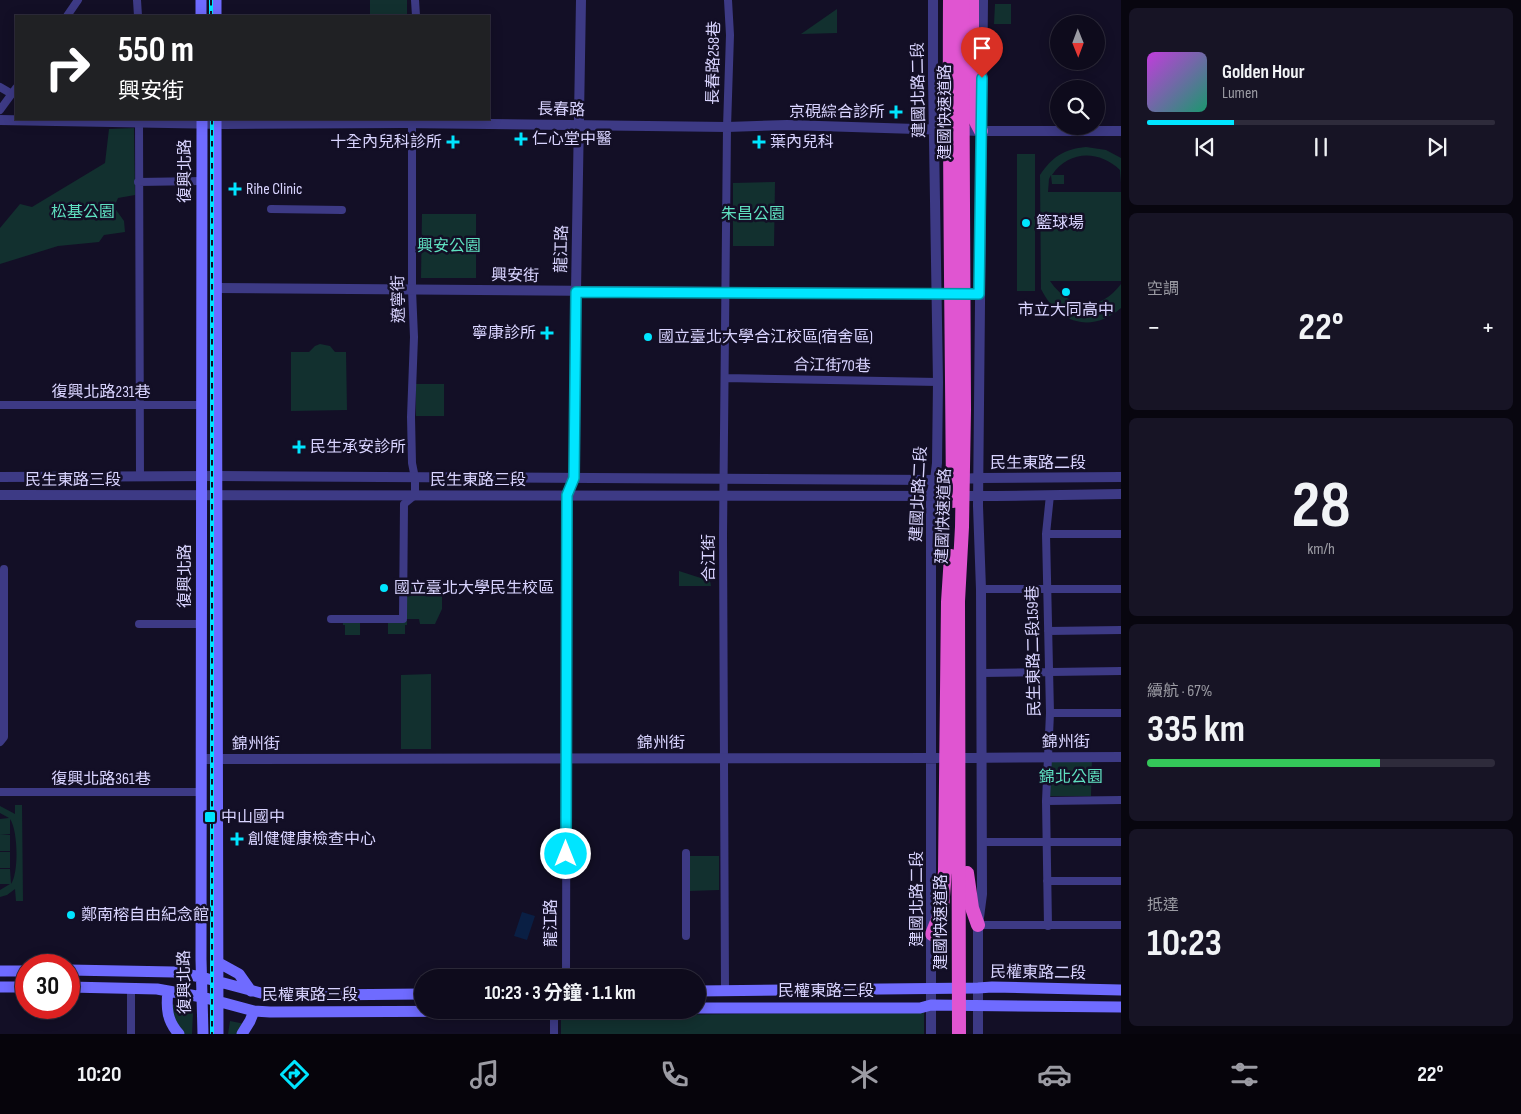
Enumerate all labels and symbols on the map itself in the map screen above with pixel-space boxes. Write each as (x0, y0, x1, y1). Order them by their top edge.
north arrow (1050, 15, 1105, 70)
street label: 長春路258巷 (704, 21, 724, 105)
pin (961, 27, 1003, 78)
street label: 建國北路二段 (909, 42, 929, 138)
street label: 建國快速道路 (936, 64, 955, 160)
street label: 長春路 (537, 100, 585, 120)
place label: 京硯綜合診所 (789, 103, 885, 122)
marker: 京硯綜合診所 (889, 105, 903, 119)
place label: 仁心堂中醫 (532, 130, 612, 149)
marker: 仁心堂中醫 (514, 132, 528, 146)
place label: 十全內兒科診所 (330, 133, 442, 152)
place label: 葉內兒科 (770, 133, 834, 152)
marker: 十全內兒科診所 (446, 135, 460, 149)
marker: 葉內兒科 (752, 135, 766, 149)
street label: 復興北路 (176, 139, 195, 203)
place label: Rihe Clinic (246, 180, 302, 199)
marker: Rihe Clinic (228, 182, 242, 196)
park label: 松基公園 (51, 203, 115, 222)
park label: 朱昌公園 (721, 205, 785, 224)
place label: 籃球場 (1036, 213, 1084, 233)
marker: 籃球場 (1020, 217, 1032, 229)
street label: 龍江路 (552, 225, 572, 273)
park label: 興安公園 (417, 237, 481, 256)
street label: 興安街 (491, 266, 539, 286)
street label: 遼寧街 (389, 275, 409, 323)
marker: 市立大同高中 (1060, 286, 1072, 298)
place label: 市立大同高中 (1018, 301, 1114, 320)
place label: 寧康診所 (472, 324, 536, 343)
marker: 寧康診所 (540, 326, 554, 340)
place label: 國立臺北大學合江校區(宿舍區) (658, 328, 873, 347)
marker: 國立臺北大學合江校區(宿舍區) (642, 331, 654, 343)
street label: 合江街70巷 (793, 356, 871, 376)
street label: 復興北路231巷 (52, 383, 150, 402)
place label: 民生承安診所 (310, 438, 406, 457)
marker: 民生承安診所 (292, 440, 306, 454)
street label: 建國北路二段 (907, 446, 931, 542)
street label: 民生東路二段 (990, 454, 1086, 473)
street label: 建國快速道路 (933, 468, 955, 564)
street label: 民生東路三段 (25, 471, 121, 490)
street label: 民生東路三段 (430, 471, 526, 490)
street label: 合江街 (700, 534, 719, 582)
street label: 復興北路 (176, 544, 195, 608)
place label: 國立臺北大學民生校區 (394, 579, 554, 598)
marker: 國立臺北大學民生校區 (378, 582, 390, 594)
street label: 民生東路二段159巷 (1023, 585, 1045, 717)
street label: 錦州街 (1042, 733, 1090, 752)
street label: 錦州街 (637, 734, 685, 753)
street label: 錦州街 (232, 735, 280, 754)
park label: 錦北公園 (1039, 768, 1103, 787)
street label: 復興北路361巷 (51, 770, 151, 789)
place label: 中山國中 (221, 808, 285, 827)
marker: 中山國中 (203, 810, 217, 824)
position arrow (539, 827, 591, 879)
place label: 創健健康檢查中心 (248, 830, 376, 849)
marker: 創健健康檢查中心 (230, 832, 244, 846)
street label: 建國北路二段 (908, 851, 927, 947)
street label: 建國快速道路 (932, 874, 951, 970)
street label: 龍江路 (542, 899, 561, 947)
place label: 鄭南榕自由紀念館 (81, 906, 209, 925)
marker: 鄭南榕自由紀念館 (65, 909, 77, 921)
street label: 復興北路 (175, 950, 195, 1014)
speed limit sign: 30 (15, 954, 80, 1019)
street label: 民權東路二段 (990, 963, 1086, 983)
street label: 民權東路三段 (778, 982, 874, 1001)
street label: 民權東路三段 (262, 986, 358, 1005)

